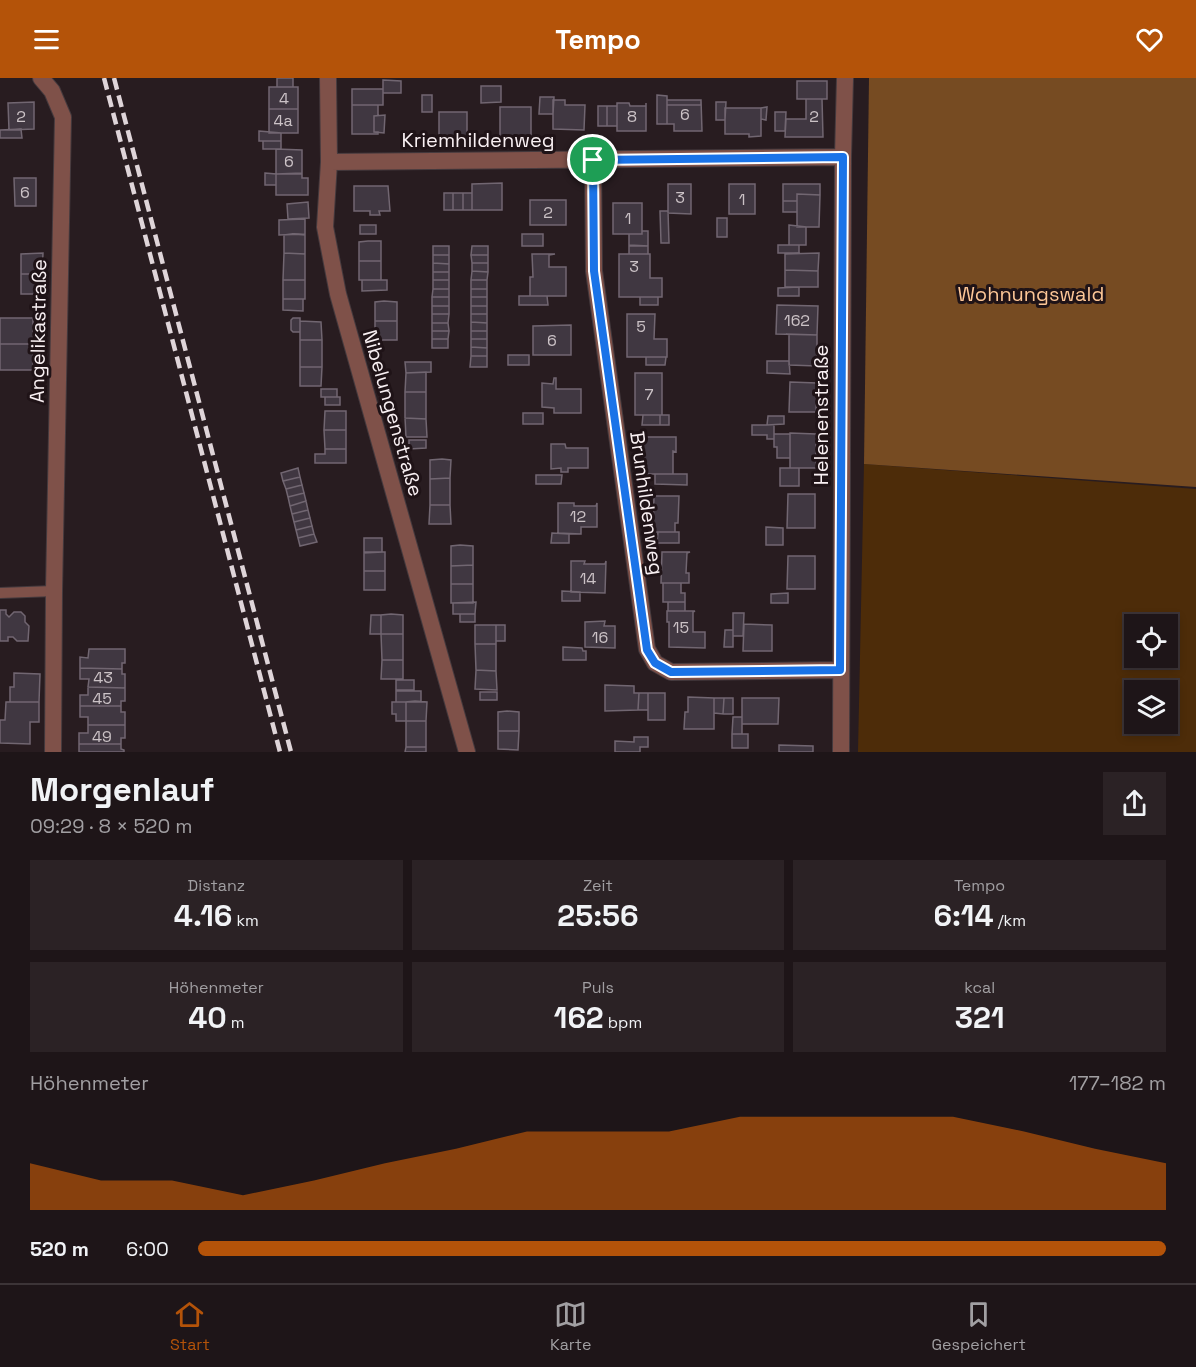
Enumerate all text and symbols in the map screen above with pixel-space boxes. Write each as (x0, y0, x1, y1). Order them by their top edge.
text: Tempo (555, 22, 641, 57)
icon: menu (30, 23, 63, 56)
icon: heart (1133, 23, 1166, 56)
house number: 4 (279, 88, 289, 109)
house number: 6 (680, 104, 690, 125)
house number: 2 (16, 106, 26, 127)
house number: 8 (627, 106, 637, 127)
house number: 2 (809, 106, 819, 127)
house number: 4a (273, 110, 293, 131)
street label: Kriemhildenweg (401, 127, 555, 153)
pin (567, 134, 618, 185)
icon: arrive (576, 143, 609, 176)
house number: 6 (284, 151, 294, 172)
house number: 6 (20, 182, 30, 203)
house number: 3 (675, 187, 685, 208)
house number: 1 (739, 189, 745, 210)
house number: 2 (543, 202, 553, 223)
house number: 1 (625, 208, 631, 229)
house number: 3 (629, 256, 639, 277)
street label: Angelikastraße (24, 259, 52, 403)
park label: Wohnungswald (958, 281, 1104, 307)
house number: 162 (784, 310, 810, 331)
house number: 5 (636, 316, 646, 337)
street label: Nibelungenstraße (357, 327, 429, 499)
house number: 6 (547, 330, 557, 351)
street label: Helenenstraße (808, 345, 834, 485)
house number: 7 (644, 384, 654, 405)
street label: Brunhildenweg (624, 430, 670, 576)
house number: 12 (570, 506, 586, 527)
house number: 14 (580, 568, 596, 589)
map controls (1124, 614, 1178, 734)
button: locate (1124, 614, 1178, 668)
house number: 15 (673, 617, 689, 638)
house number: 16 (592, 627, 608, 648)
house number: 43 (93, 667, 113, 688)
button: layers (1124, 680, 1178, 734)
house number: 45 (92, 688, 112, 709)
house number: 49 (92, 726, 112, 747)
text: Morgenlauf (30, 769, 214, 811)
button: share (1103, 772, 1166, 835)
text: 09:29 · 8 × 520 m (30, 813, 193, 839)
text: Distanz (188, 875, 245, 896)
text: Zeit (583, 875, 613, 896)
text: Tempo (954, 875, 1005, 896)
text: 4.16 (174, 896, 232, 935)
text: 25:56 (557, 896, 639, 935)
text: 6:14 (933, 896, 994, 935)
text: km (232, 910, 259, 931)
text: /km (994, 910, 1026, 931)
text: Höhenmeter (169, 977, 264, 998)
text: Puls (582, 977, 614, 998)
text: kcal (964, 977, 995, 998)
text: 40 (188, 998, 227, 1037)
text: 162 (554, 998, 604, 1037)
text: 321 (955, 998, 1004, 1037)
text: m (227, 1012, 245, 1033)
text: bpm (604, 1012, 642, 1033)
text: Höhenmeter (30, 1070, 149, 1096)
text: 177–182 m (1069, 1070, 1166, 1096)
text: 520 m (30, 1236, 89, 1262)
text: 6:00 (126, 1236, 169, 1262)
tab: Start (170, 1298, 210, 1355)
tab: Karte (550, 1298, 591, 1355)
tab: Gespeichert (932, 1298, 1026, 1355)

